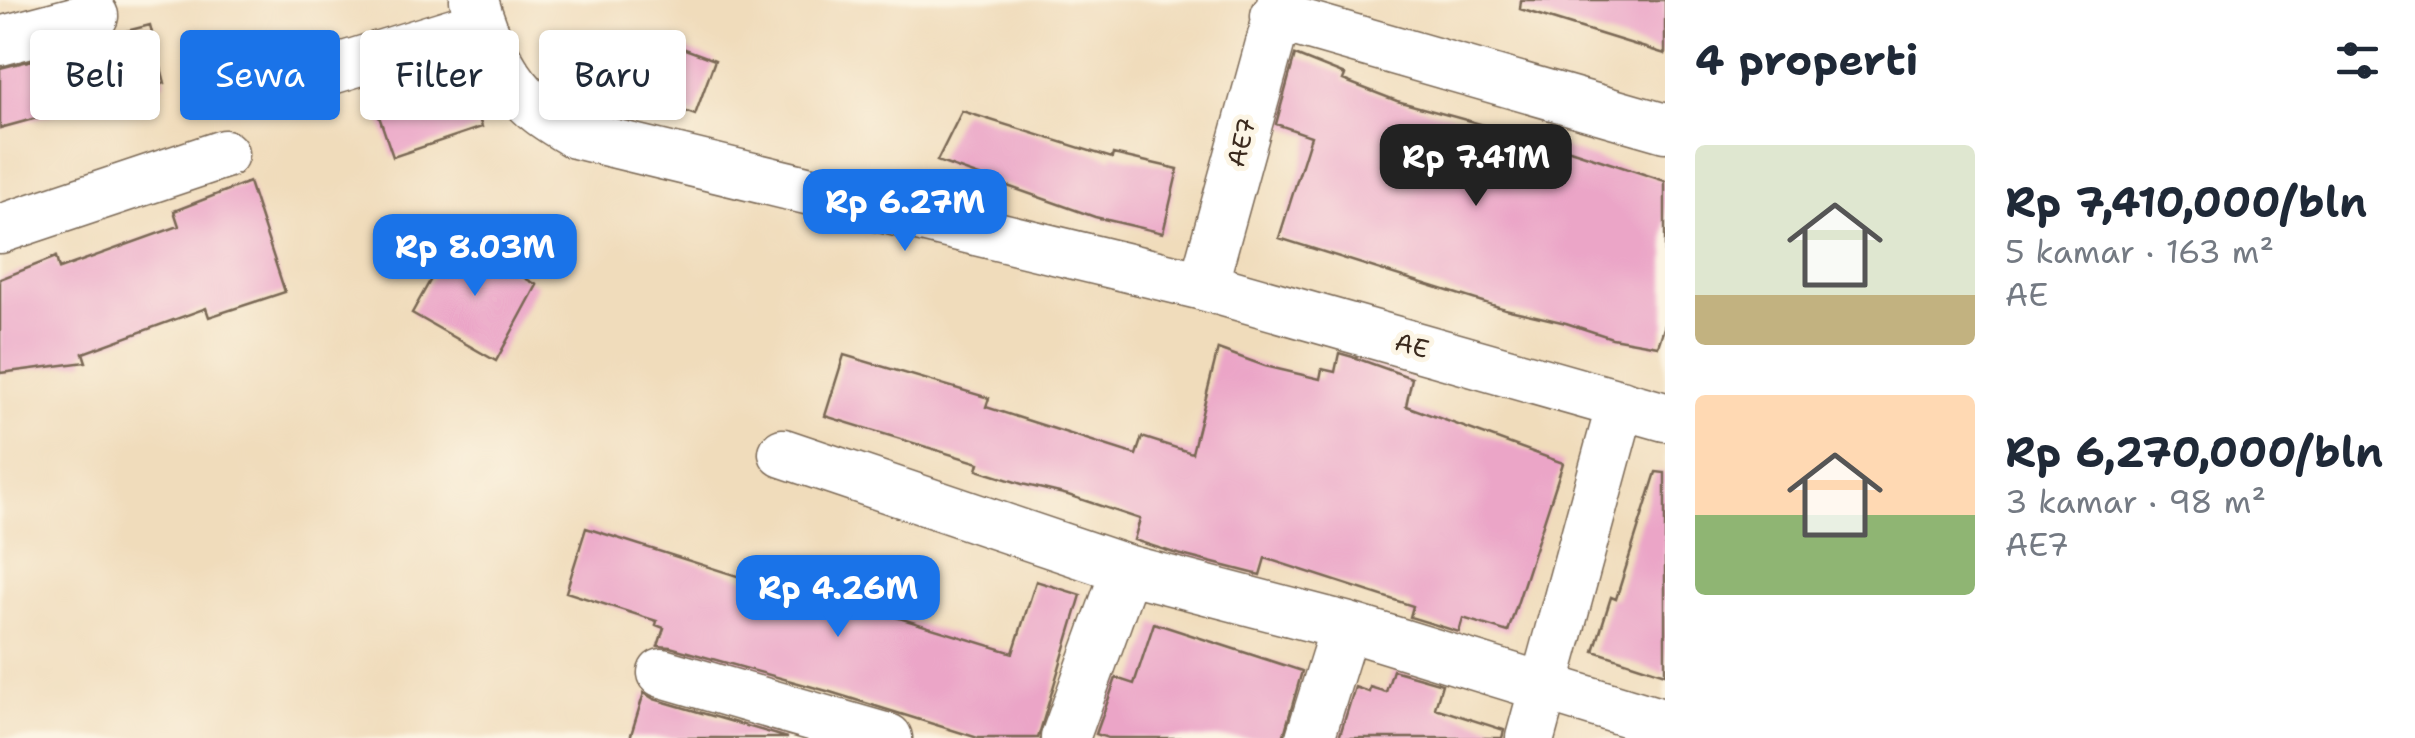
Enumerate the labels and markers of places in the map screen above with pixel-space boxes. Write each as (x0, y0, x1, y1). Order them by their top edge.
pin: Rp 7.41M (1373, 124, 1579, 209)
pin: Rp 6.27M (802, 169, 1008, 254)
pin: Rp 8.03M (372, 214, 578, 299)
pin: Rp 4.26M (735, 555, 941, 640)

